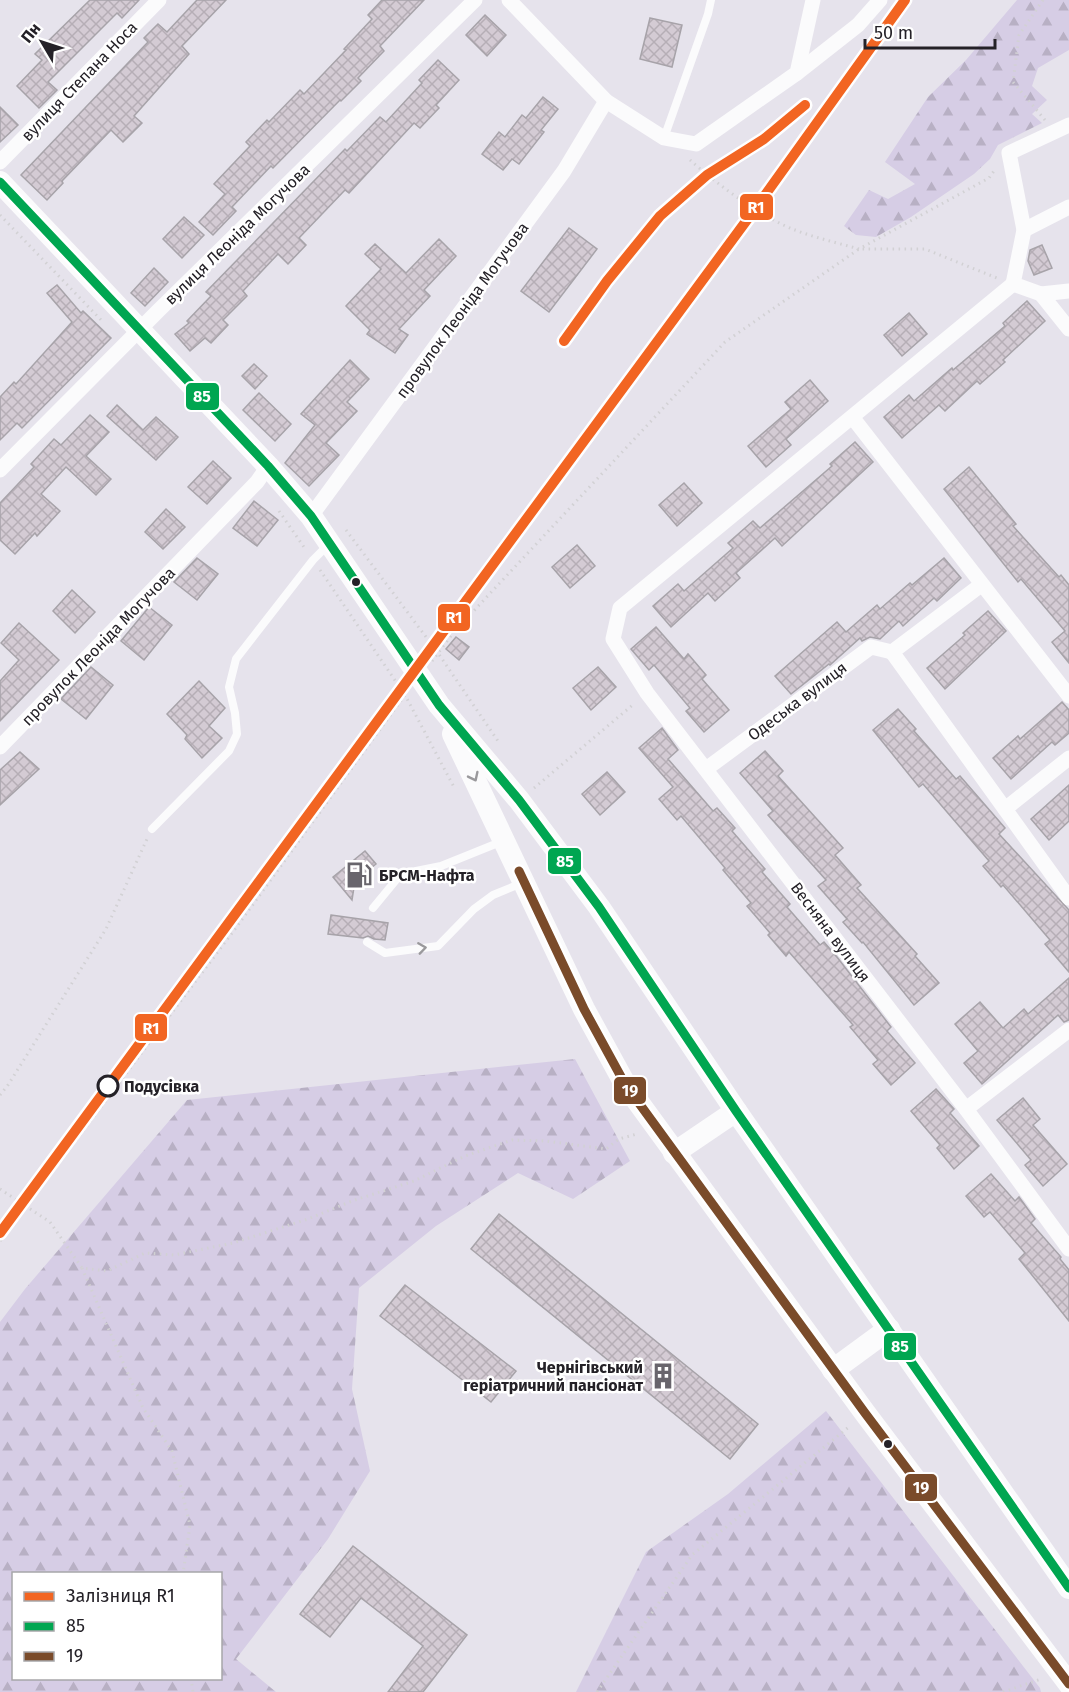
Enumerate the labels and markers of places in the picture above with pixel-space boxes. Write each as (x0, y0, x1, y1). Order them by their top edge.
unlabelled marker (350, 576, 362, 588)
fuel station icon: БРСМ-Нафта (344, 860, 374, 890)
place label: БРСМ-Нафта (379, 866, 475, 885)
marker: Подусівка (97, 1075, 119, 1097)
place label: Подусівка (124, 1077, 199, 1096)
place label: Чернігівський геріатричний пансіонат (463, 1358, 643, 1395)
building icon: Чернігівський геріатричний пансіонат (648, 1361, 678, 1391)
unlabelled marker (882, 1438, 894, 1450)

